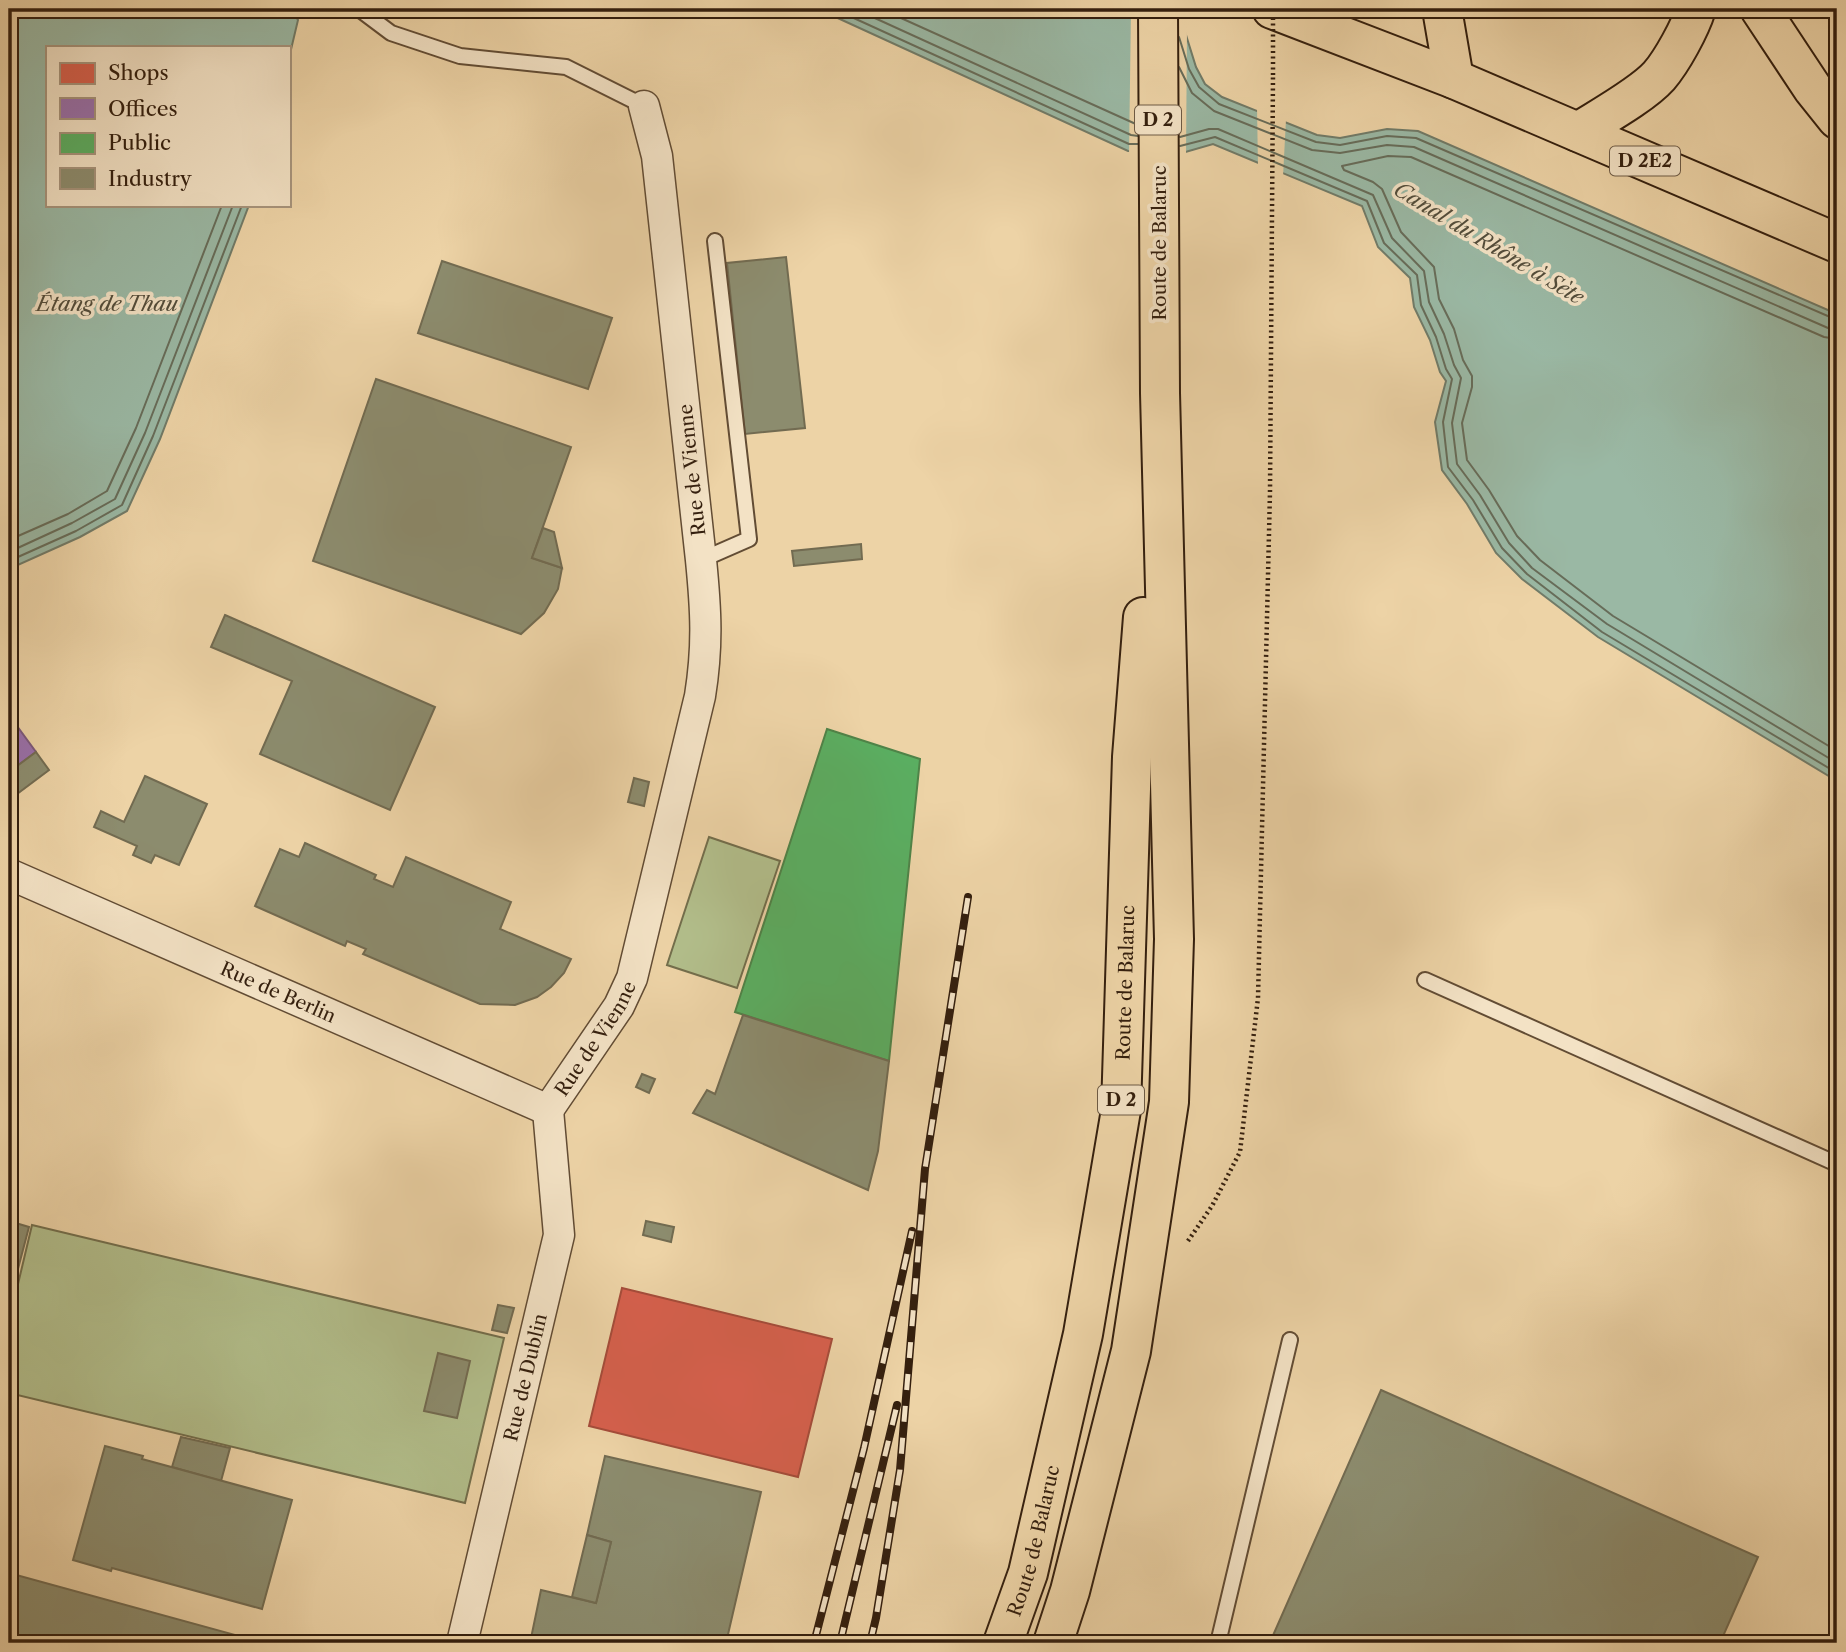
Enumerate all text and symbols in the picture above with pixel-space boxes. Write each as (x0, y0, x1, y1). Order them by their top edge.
legend (46, 46, 290, 206)
text: Shops (108, 60, 169, 85)
text: Offices (108, 96, 178, 121)
road number: D 2 (1135, 106, 1181, 134)
text: Public (108, 130, 171, 155)
road number: D 2E2 (1610, 146, 1680, 176)
street label: Route de Balaruc (1148, 165, 1171, 321)
text: Industry (108, 166, 192, 191)
water label: Canal du Rhône à Sète (1390, 176, 1589, 310)
water label: Étang de Thau (34, 291, 178, 316)
street label: Rue de Vienne (674, 403, 710, 537)
street label: Route de Balaruc (1111, 905, 1139, 1061)
street label: Rue de Berlin (217, 957, 340, 1027)
street label: Rue de Vienne (550, 977, 641, 1100)
road number: D 2 (1098, 1086, 1144, 1114)
street label: Rue de Dublin (499, 1311, 551, 1444)
street label: Route de Balaruc (1002, 1463, 1064, 1619)

